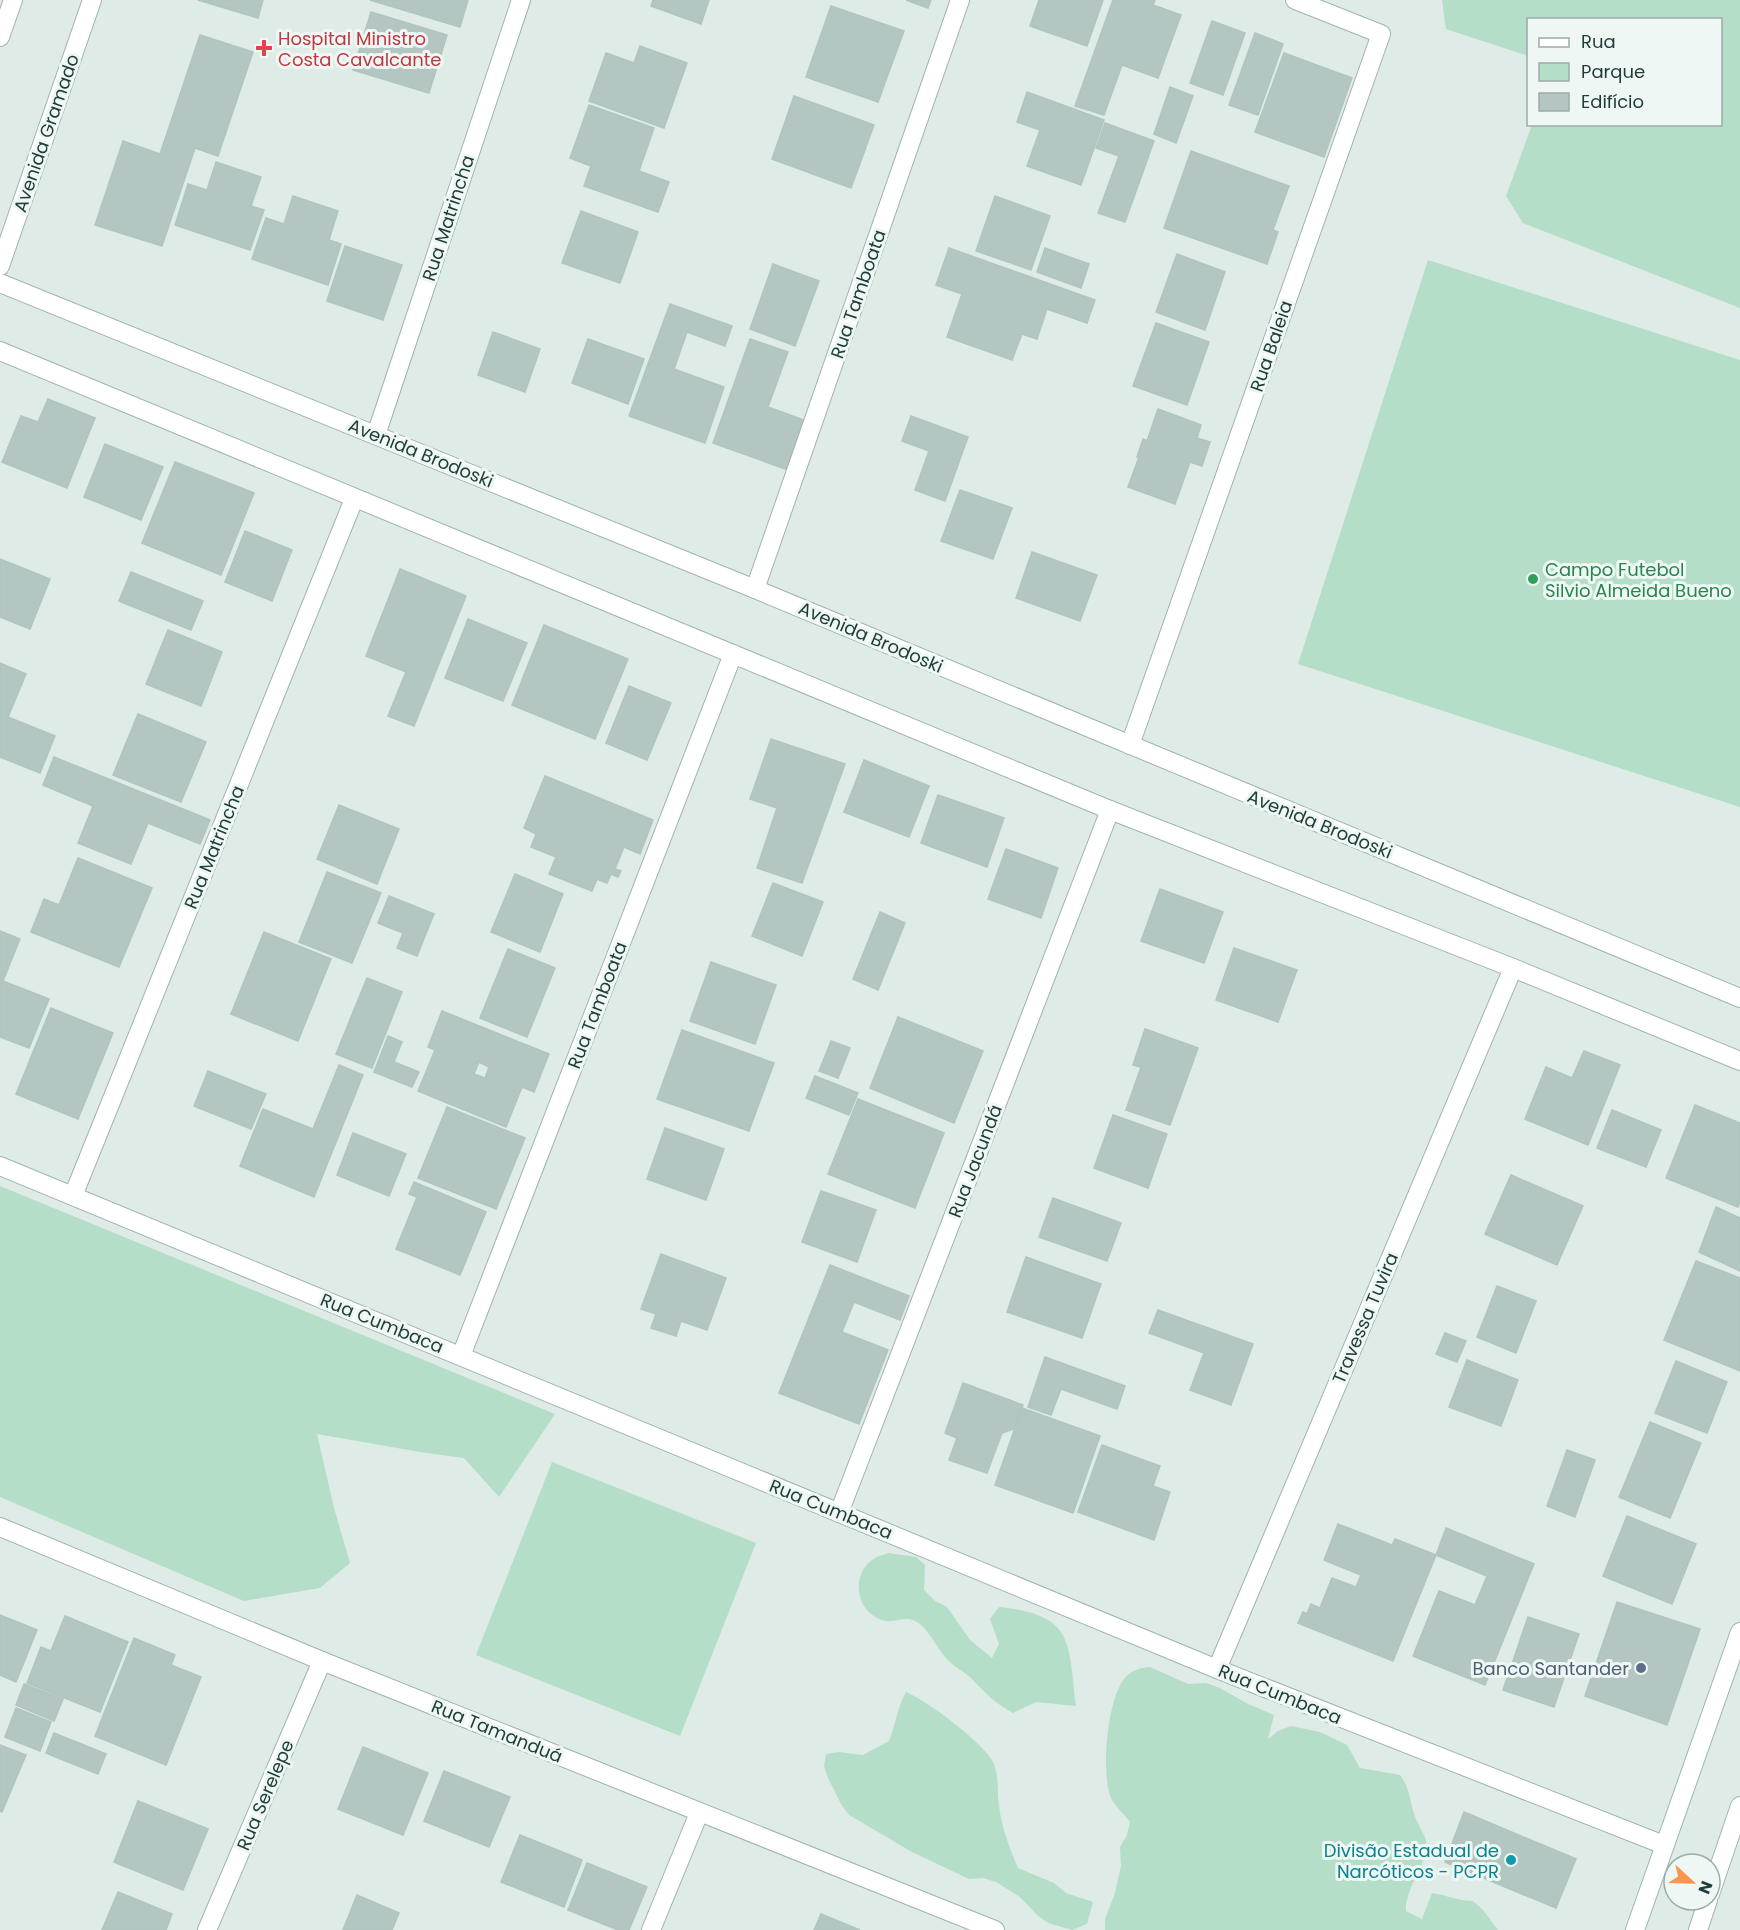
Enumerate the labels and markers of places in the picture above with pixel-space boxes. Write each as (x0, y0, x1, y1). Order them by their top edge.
place label: Hospital Ministro Costa Cavalcante (278, 26, 441, 72)
marker: Hospital Ministro Costa Cavalcante (255, 39, 273, 57)
place label: Campo Futebol Silvio Almeida Bueno (1545, 557, 1732, 603)
marker: Campo Futebol Silvio Almeida Bueno (1526, 572, 1540, 586)
place label: Banco Santander (1472, 1656, 1629, 1681)
marker: Banco Santander (1634, 1661, 1648, 1675)
place label: Divisão Estadual de Narcóticos - PCPR (1324, 1838, 1499, 1884)
marker: Divisão Estadual de Narcóticos - PCPR (1504, 1853, 1518, 1867)

